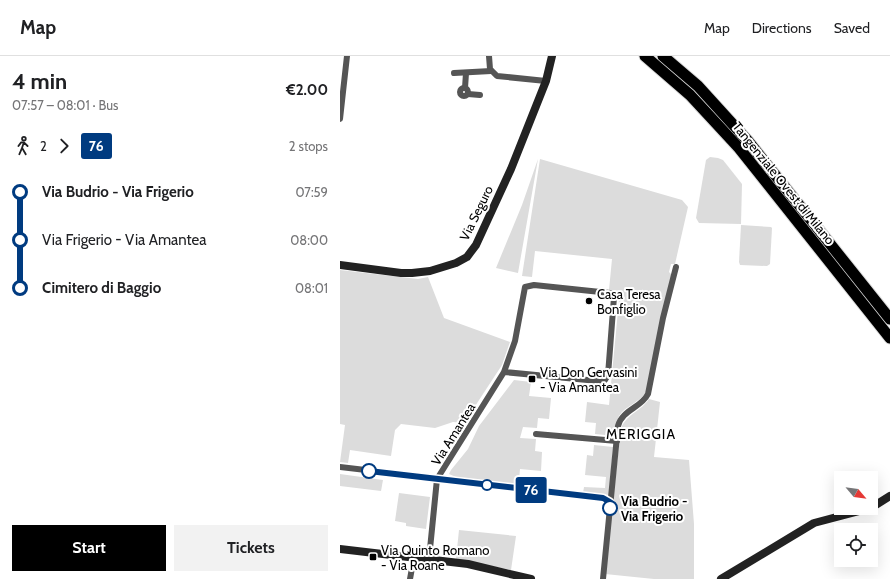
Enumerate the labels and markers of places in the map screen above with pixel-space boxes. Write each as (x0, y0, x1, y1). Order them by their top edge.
place label: Casa Teresa Bonfiglio (597, 286, 661, 317)
marker: Casa Teresa Bonfiglio (584, 296, 594, 306)
place label: Via Don Gervasini - Via Amantea (540, 364, 637, 395)
marker: Via Don Gervasini - Via Amantea (527, 374, 537, 384)
unlabelled marker (361, 463, 377, 479)
unlabelled marker (481, 479, 493, 491)
place label: Via Budrio - Via Frigerio (621, 493, 687, 524)
marker: Via Budrio - Via Frigerio (602, 500, 618, 516)
place label: Via Quinto Romano - Via Roane (381, 542, 489, 573)
marker: Via Quinto Romano - Via Roane (368, 552, 378, 562)

